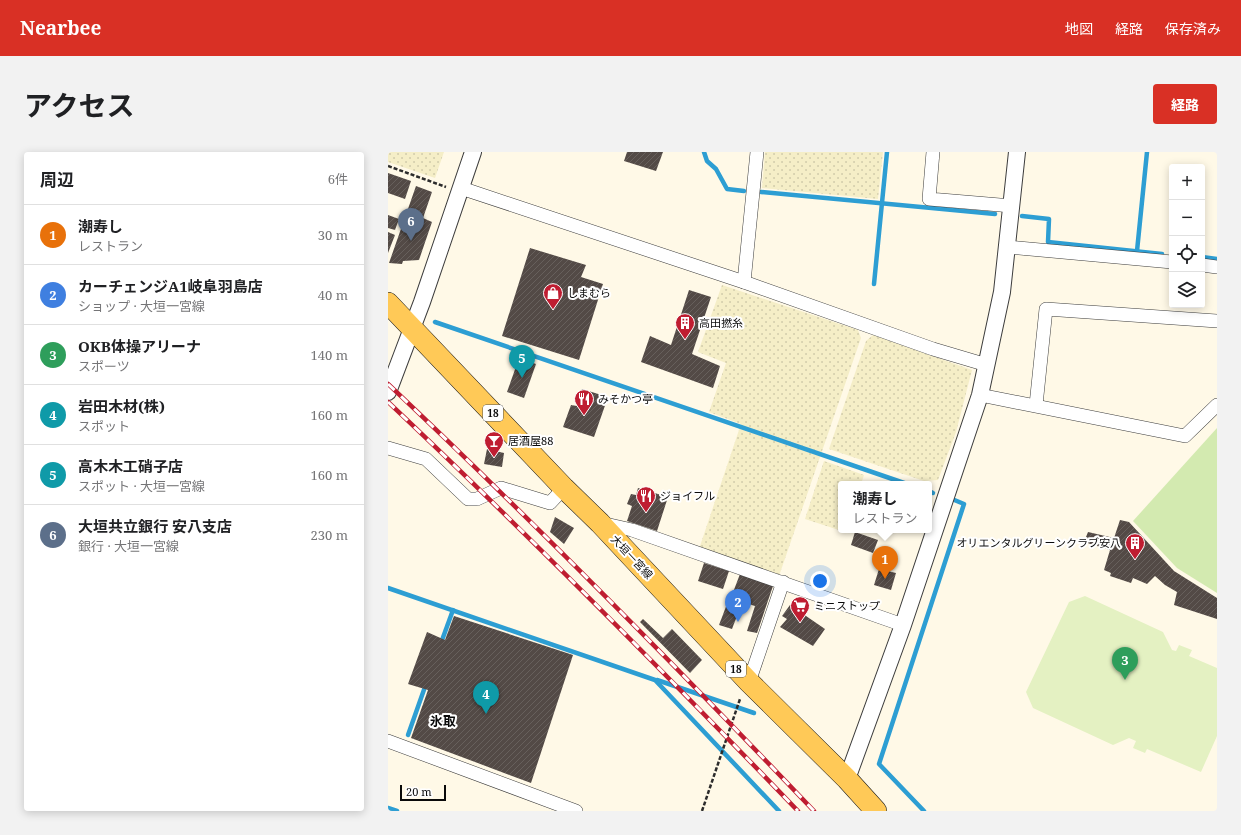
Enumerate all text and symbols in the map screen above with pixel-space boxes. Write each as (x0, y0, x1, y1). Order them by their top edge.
text: Nearbee (20, 15, 101, 41)
text: 地図 (1065, 19, 1093, 38)
text: 経路 (1115, 19, 1143, 38)
text: 保存済み (1165, 19, 1221, 38)
button: 経路 (1153, 84, 1217, 124)
text: アクセス (24, 86, 135, 124)
map controls (1169, 164, 1205, 308)
button: + (1169, 164, 1205, 200)
text: 周辺 (40, 168, 74, 191)
text: 6件 (328, 170, 348, 188)
button: − (1169, 200, 1205, 236)
pin: 6 (398, 208, 424, 241)
text: 潮寿し (78, 216, 123, 236)
text: 1 (49, 226, 57, 244)
text: 30 m (318, 226, 348, 244)
button: locate (1169, 236, 1205, 272)
text: レストラン (78, 237, 143, 255)
button: layers (1169, 272, 1205, 308)
text: カーチェンジA1岐阜羽島店 (78, 276, 263, 296)
shop icon: しまむら (542, 282, 564, 310)
place label: しまむら (567, 285, 611, 300)
text: 2 (49, 286, 57, 304)
text: 40 m (318, 286, 348, 304)
text: ショップ · 大垣一宮線 (78, 297, 205, 315)
building icon: 高田撚糸 (674, 312, 696, 340)
place label: 高田撚糸 (699, 315, 743, 330)
text: OKB体操アリーナ (78, 336, 201, 356)
pin: 5 (509, 345, 535, 378)
text: 3 (49, 346, 57, 364)
text: 140 m (311, 346, 348, 364)
text: スポーツ (78, 357, 130, 375)
restaurant icon: みそかつ亭 (573, 388, 595, 416)
place label: みそかつ亭 (598, 391, 653, 406)
text: 岩田木材(株) (78, 396, 165, 416)
road number: 18 (483, 405, 503, 421)
text: 4 (49, 406, 57, 424)
text: 160 m (311, 406, 348, 424)
text: スポット (78, 417, 130, 435)
bar icon: 居酒屋88 (483, 430, 505, 458)
place label: 居酒屋88 (508, 433, 553, 448)
text: 高木木工硝子店 (78, 456, 183, 476)
text: 5 (49, 466, 57, 484)
text: 160 m (311, 466, 348, 484)
text: スポット · 大垣一宮線 (78, 477, 205, 495)
popup (838, 481, 932, 533)
restaurant icon: ジョイフル (635, 485, 657, 513)
place label: ジョイフル (660, 488, 715, 503)
text: 潮寿し (852, 488, 898, 508)
text: レストラン (852, 509, 918, 527)
text: 大垣共立銀行 安八支店 (78, 516, 232, 536)
text: 6 (49, 526, 57, 544)
text: 230 m (311, 526, 348, 544)
street label: 大垣一宮線 (608, 531, 657, 582)
building icon: オリエンタルグリーンクラブ安八 (1124, 532, 1146, 560)
place label: オリエンタルグリーンクラブ安八 (957, 535, 1121, 550)
text: 銀行 · 大垣一宮線 (78, 537, 179, 555)
pin: 1 (872, 546, 898, 579)
your location (810, 571, 830, 591)
pin: 2 (725, 589, 751, 622)
supermarket icon: ミニストップ (789, 595, 811, 623)
place label: ミニストップ (814, 598, 880, 613)
pin: 3 (1112, 647, 1138, 680)
road number: 18 (726, 661, 746, 677)
pin: 4 (473, 681, 499, 714)
district label: 氷取 (430, 712, 456, 730)
scale bar (400, 783, 446, 802)
text: 20 m (406, 784, 432, 799)

